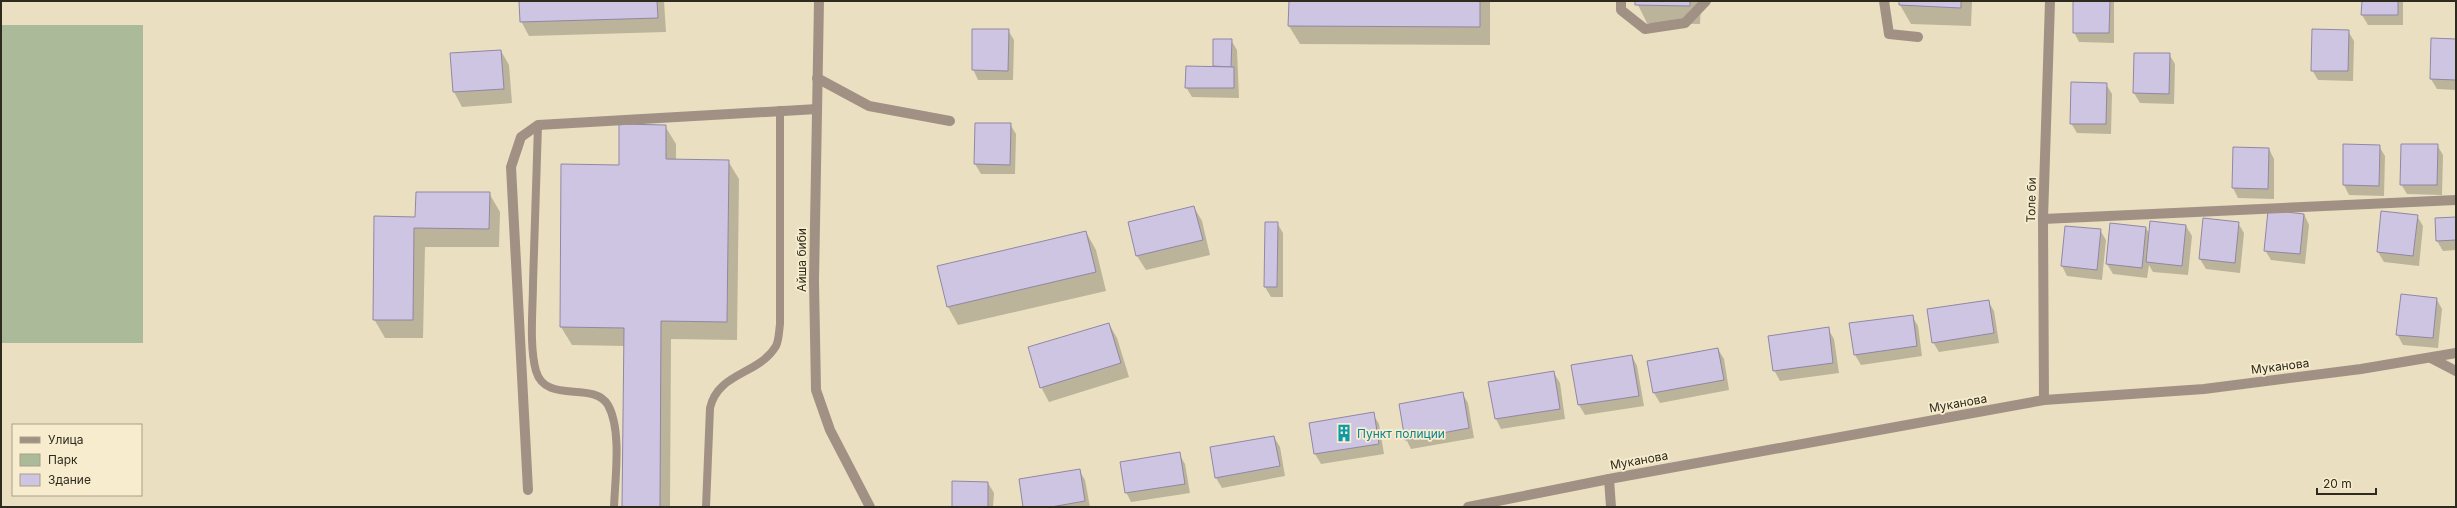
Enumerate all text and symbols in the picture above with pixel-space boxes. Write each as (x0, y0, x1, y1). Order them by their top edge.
street label: Толе би (2023, 177, 2039, 223)
street label: Айша биби (794, 228, 809, 292)
street label: Муканова (2250, 355, 2310, 377)
street label: Муканова (1928, 391, 1988, 415)
building icon: Пункт полиции (1334, 423, 1354, 443)
legend (12, 424, 142, 496)
place label: Пункт полиции (1357, 426, 1445, 441)
text: Улица (48, 432, 83, 447)
street label: Муканова (1609, 448, 1669, 472)
text: Парк (48, 452, 78, 467)
scale bar (2317, 470, 2376, 496)
text: Здание (48, 472, 91, 487)
text: 20 m (2323, 476, 2352, 491)

